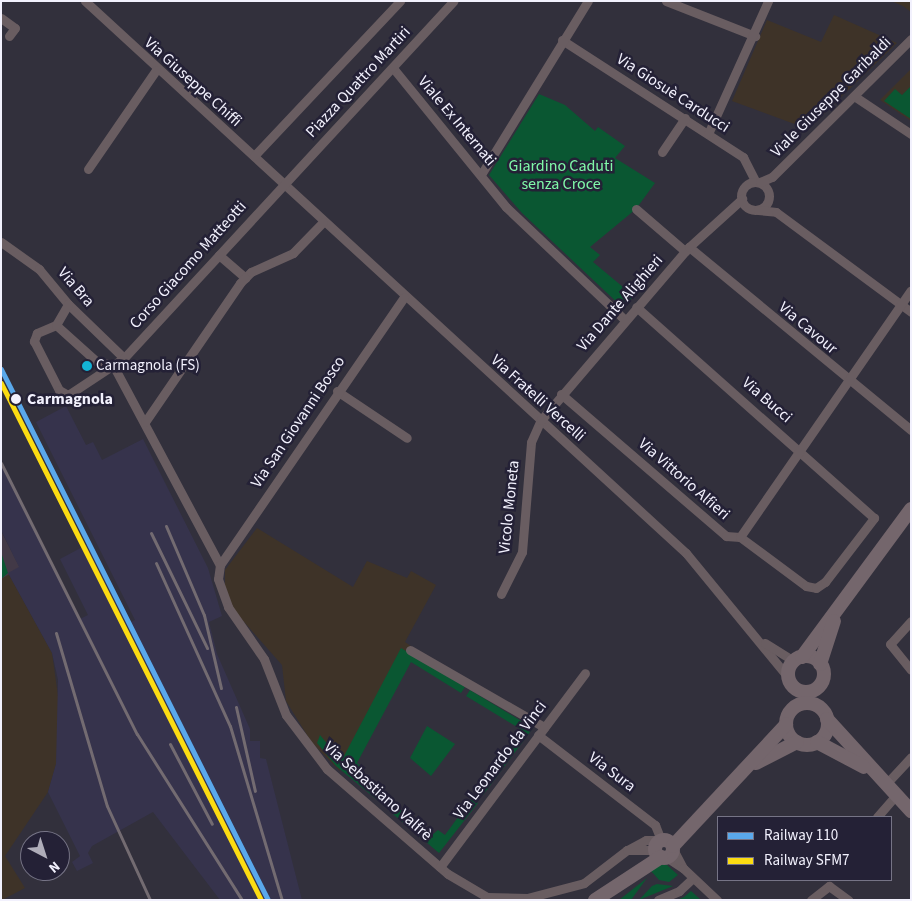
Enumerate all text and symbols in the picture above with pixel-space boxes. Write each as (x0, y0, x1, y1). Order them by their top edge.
street label: Piazza Quattro Martiri (302, 23, 414, 141)
street label: Via Giuseppe Chiffi (140, 33, 246, 131)
street label: Viale Giuseppe Garibaldi (767, 33, 895, 161)
street label: Via Giosuè Carducci (613, 49, 733, 137)
street label: Viale Ex Internati (414, 72, 500, 170)
park label: Giardino Caduti senza Croce (509, 156, 613, 194)
street label: Corso Giacomo Matteotti (126, 197, 250, 333)
street label: Via Dante Alighieri (573, 251, 667, 355)
street label: Via Bra (54, 263, 98, 311)
street label: Via Cavour (775, 298, 841, 358)
street label: Via Fratelli Vercelli (487, 350, 589, 446)
street label: Via San Giovanni Bosco (247, 353, 349, 491)
place label: Carmagnola (FS) (96, 357, 200, 375)
marker: Carmagnola (FS) (82, 361, 92, 371)
street label: Via Bucci (738, 373, 796, 427)
place label: Carmagnola (27, 389, 113, 409)
marker: Carmagnola (9, 392, 23, 406)
street label: Via Vittorio Alfieri (634, 434, 734, 524)
street label: Vicolo Moneta (495, 459, 523, 555)
street label: Via Leonardo da Vinci (449, 697, 551, 823)
street label: Via Sebastiano Valfrè (320, 737, 436, 845)
street label: Via Sura (585, 748, 639, 796)
legend (717, 816, 892, 881)
text: Railway 110 (764, 825, 838, 846)
north arrow (20, 831, 70, 881)
text: Railway SFM7 (764, 850, 850, 871)
text: N (44, 856, 64, 877)

